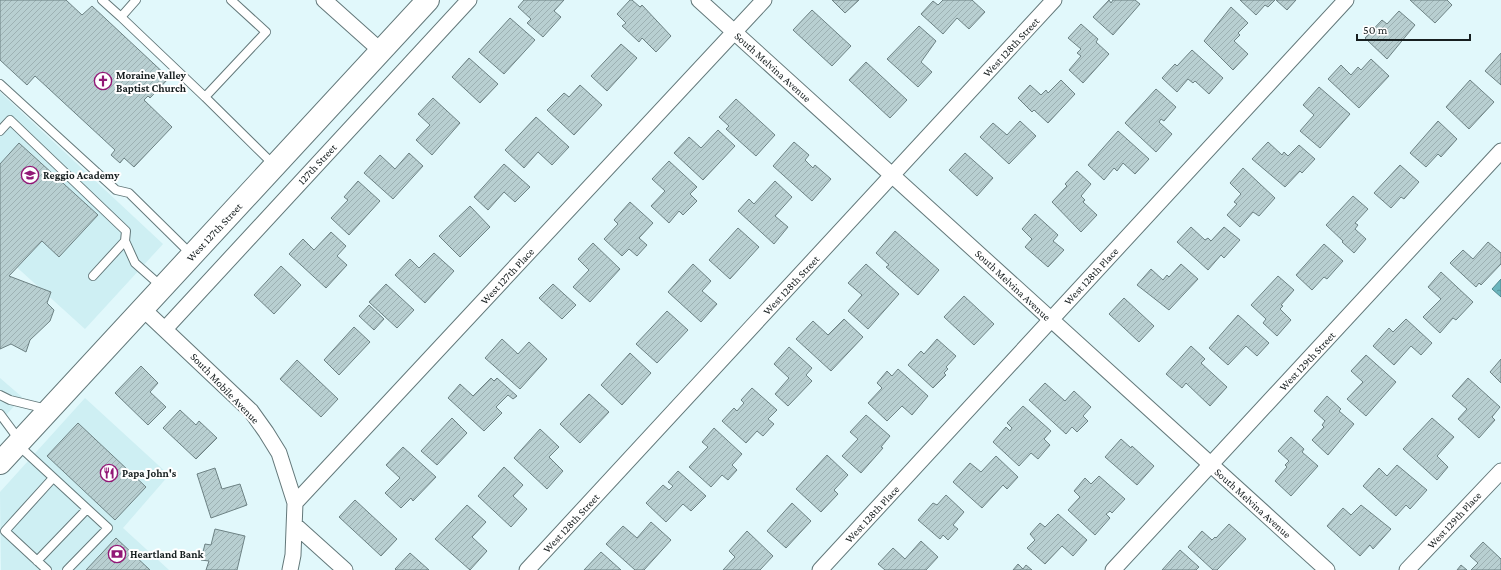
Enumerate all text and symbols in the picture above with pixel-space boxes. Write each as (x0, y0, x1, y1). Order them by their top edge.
street label: West 128th Street (980, 15, 1042, 79)
scale bar (1357, 16, 1470, 42)
text: 50 m (1363, 23, 1388, 37)
street label: South Melvina Avenue (732, 30, 814, 104)
place label: Moraine Valley Baptist Church (116, 69, 187, 94)
church icon: Moraine Valley Baptist Church (93, 71, 113, 91)
street label: 127th Street (295, 141, 339, 187)
school or university icon: Reggio Academy (20, 165, 40, 185)
place label: Reggio Academy (43, 169, 120, 181)
street label: West 127th Street (184, 200, 244, 264)
street label: West 127th Place (478, 245, 536, 307)
street label: West 128th Place (1061, 245, 1121, 307)
street label: South Melvina Avenue (973, 247, 1053, 323)
street label: West 128th Street (760, 253, 822, 317)
street label: West 129th Street (1277, 329, 1338, 393)
street label: South Mobile Avenue (188, 350, 262, 426)
restaurant icon: Papa John's (99, 463, 119, 483)
street label: South Melvina Avenue (1212, 466, 1294, 540)
place label: Papa John's (122, 467, 177, 479)
street label: West 128th Place (842, 483, 902, 545)
street label: West 129th Place (1425, 489, 1484, 551)
street label: West 128th Street (540, 491, 602, 555)
bank icon: Heartland Bank (107, 544, 127, 564)
place label: Heartland Bank (130, 548, 205, 560)

